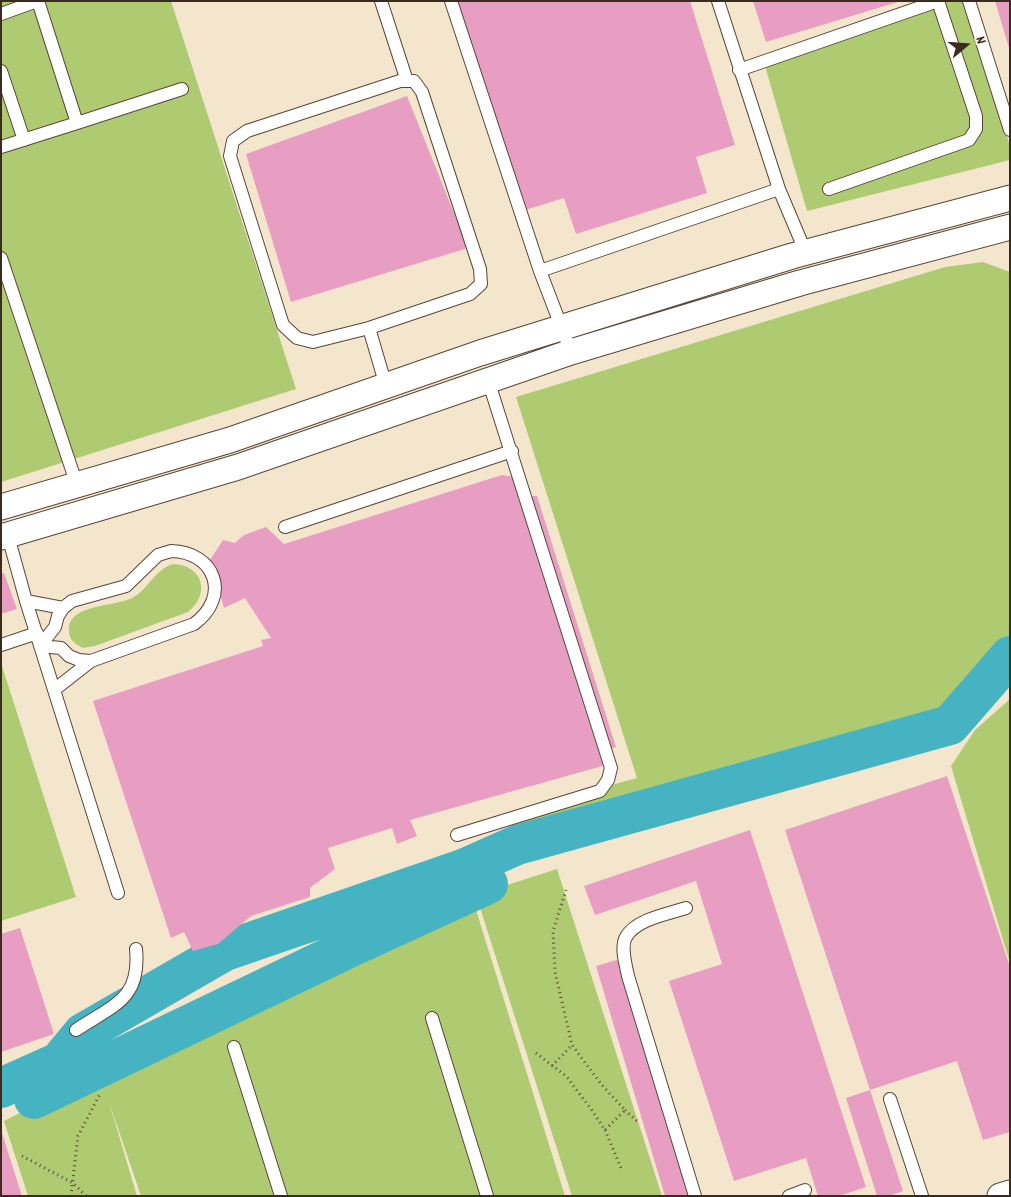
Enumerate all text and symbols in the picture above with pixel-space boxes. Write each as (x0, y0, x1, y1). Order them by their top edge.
north arrow (941, 20, 991, 70)
text: N (970, 34, 991, 47)

